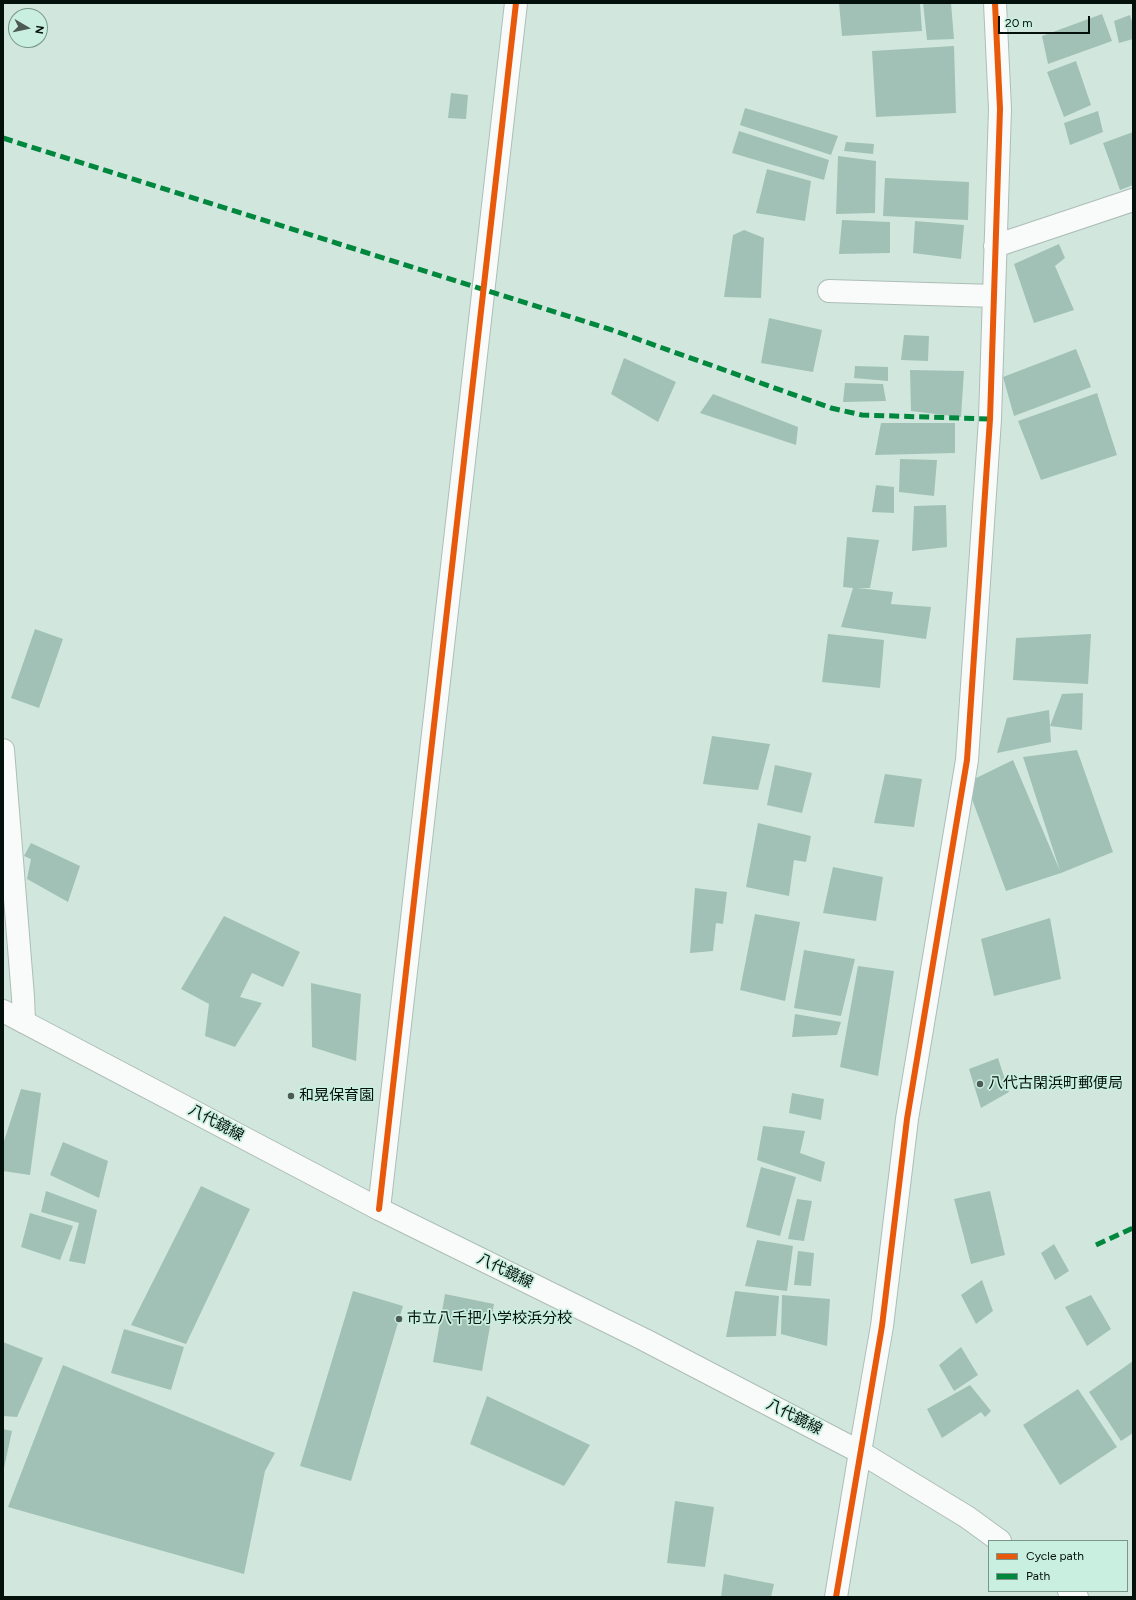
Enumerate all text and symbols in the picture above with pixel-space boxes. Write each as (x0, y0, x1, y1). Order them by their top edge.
north arrow (8, 8, 48, 48)
scale bar (1000, 8, 1092, 34)
text: 20 m (1005, 16, 1033, 30)
text: N (32, 25, 46, 35)
place label: 八代古閑浜町郵便局 (988, 1075, 1123, 1093)
marker: 八代古閑浜町郵便局 (975, 1079, 985, 1089)
place label: 和晃保育園 (299, 1087, 374, 1105)
marker: 和晃保育園 (286, 1091, 296, 1101)
street label: 八代鏡線 (185, 1101, 247, 1145)
street label: 八代鏡線 (474, 1250, 536, 1292)
place label: 市立八千把小学校浜分校 (407, 1310, 572, 1328)
marker: 市立八千把小学校浜分校 (394, 1314, 404, 1324)
street label: 八代鏡線 (763, 1395, 825, 1439)
legend (988, 1540, 1128, 1592)
text: Cycle path (1026, 1549, 1084, 1563)
text: Path (1026, 1569, 1050, 1583)

